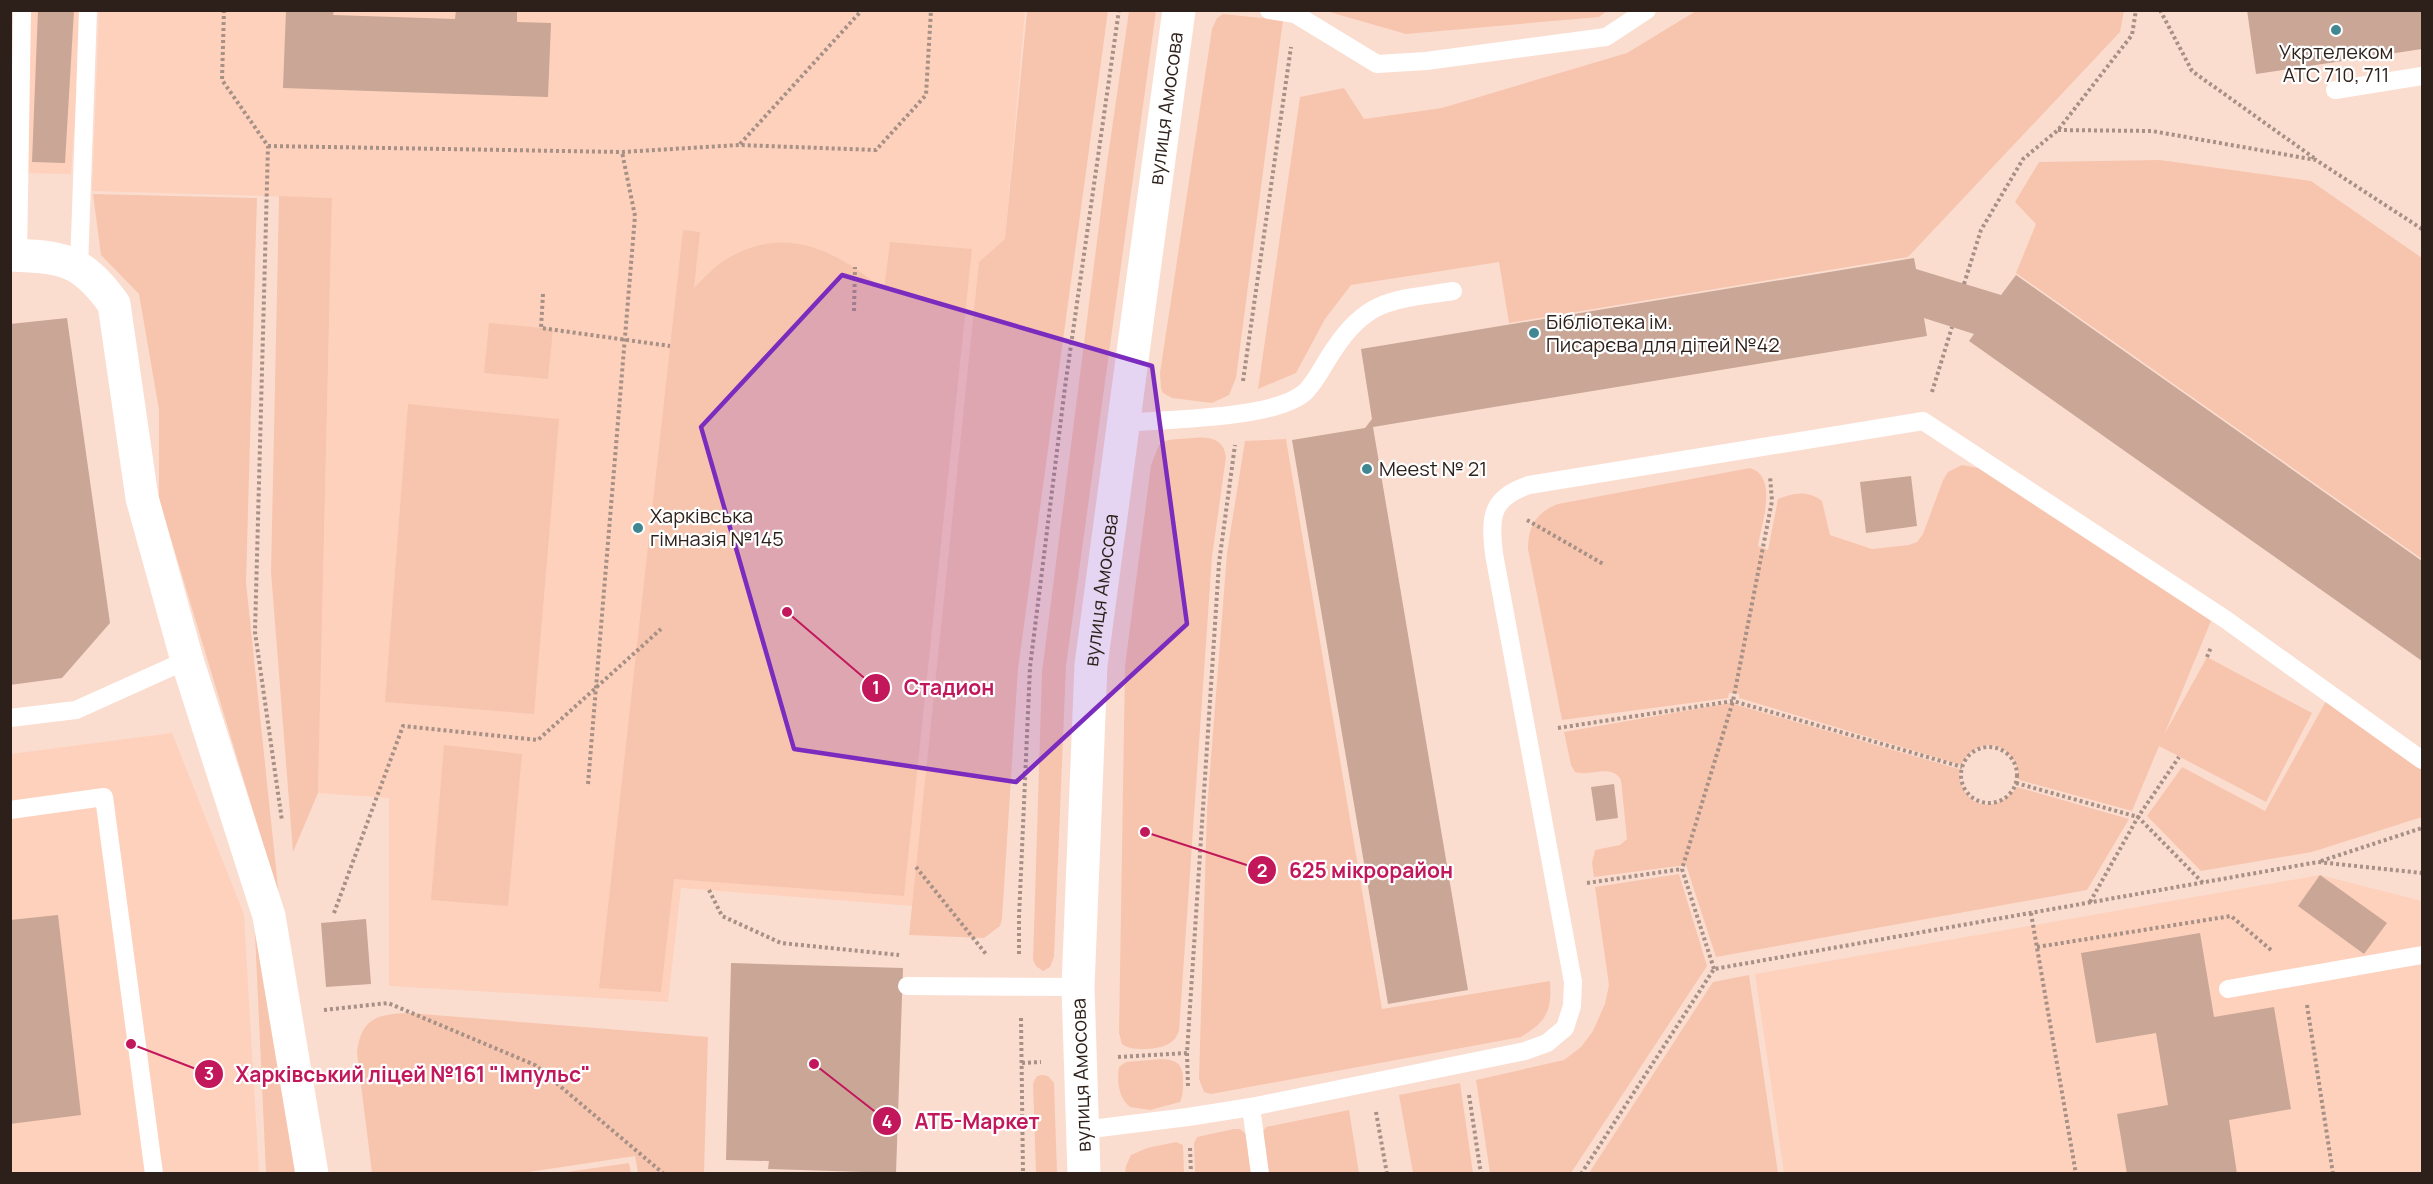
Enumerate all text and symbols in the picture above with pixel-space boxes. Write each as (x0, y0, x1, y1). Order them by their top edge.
marker: Укртелеком АТС 710, 711 (2329, 23, 2343, 37)
street label: вулиця Амосова (1142, 30, 1189, 186)
place label: Укртелеком АТС 710, 711 (2279, 38, 2393, 88)
place label: Бібліотека ім. Писарєва для дітей №42 (1546, 308, 1780, 358)
marker: Бібліотека ім. Писарєва для дітей №42 (1527, 326, 1541, 340)
place label: Meest № 21 (1379, 455, 1487, 482)
marker: Meest № 21 (1360, 462, 1374, 476)
place label: Харківська гімназія №145 (650, 502, 784, 552)
street label: вулиця Амосова (1077, 512, 1124, 668)
marker: Харківська гімназія №145 (631, 521, 645, 535)
callout: Стадион (861, 668, 1006, 707)
text: Стадион (904, 673, 994, 701)
text: 1 (872, 675, 880, 699)
callout: 625 мікрорайон (1247, 851, 1465, 890)
text: 625 мікрорайон (1289, 856, 1453, 884)
text: 2 (1257, 858, 1267, 882)
street label: вулиця Амосова (1064, 998, 1097, 1152)
callout: Харківський ліцей №161 "Імпульс" (194, 1055, 603, 1094)
text: Харківський ліцей №161 "Імпульс" (236, 1060, 590, 1088)
text: 3 (204, 1061, 214, 1085)
callout: АТБ-Маркет (872, 1102, 1051, 1141)
text: АТБ-Маркет (914, 1107, 1040, 1135)
text: 4 (882, 1109, 893, 1133)

